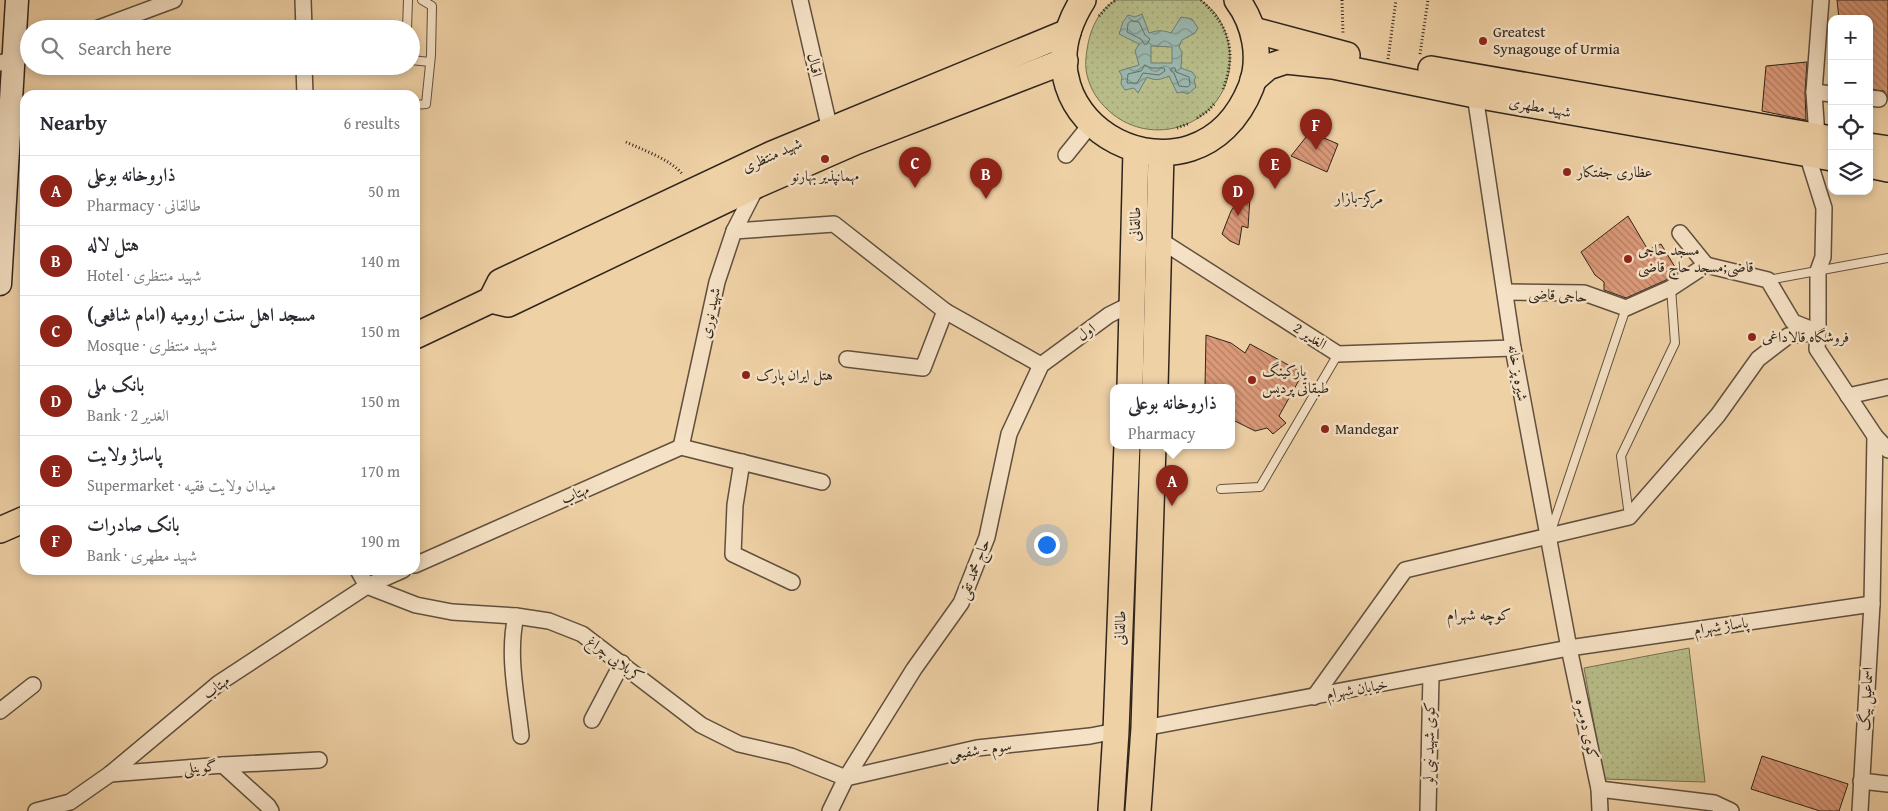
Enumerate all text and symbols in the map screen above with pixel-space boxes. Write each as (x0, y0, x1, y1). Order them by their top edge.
map controls (1828, 15, 1873, 195)
button: + (1828, 15, 1873, 60)
search box (20, 20, 420, 75)
place label: Greatest Synagouge of Urmia (1493, 21, 1620, 59)
icon: search (38, 34, 66, 62)
text: Search here (78, 34, 172, 62)
marker: Greatest Synagouge of Urmia (1477, 35, 1489, 47)
street label: اقبال (803, 51, 828, 79)
button: − (1828, 60, 1873, 105)
street label: شهید مطهری (1507, 91, 1573, 122)
button: locate (1828, 105, 1873, 150)
text: Nearby (40, 107, 107, 138)
pin: F (1300, 109, 1332, 150)
text: 6 results (343, 111, 400, 135)
street label: شهید منتظری (738, 132, 805, 177)
pin: C (899, 147, 931, 188)
pin: E (1259, 148, 1291, 189)
button: layers (1828, 150, 1873, 195)
marker: مهمانپذیر بهارنو (819, 153, 831, 165)
pin: B (970, 158, 1002, 199)
text: ذاروخانه بوعلی (87, 160, 176, 188)
place label: عظاری جفتکار (1575, 161, 1652, 182)
place label: مهمانپذیر بهارنو (789, 165, 859, 186)
marker: عظاری جفتکار (1561, 166, 1573, 178)
pin: D (1222, 175, 1254, 216)
text: A (51, 179, 61, 203)
text: 50 m (368, 179, 400, 203)
district label: مرکز-بازار (1333, 185, 1383, 209)
text: Pharmacy · طالقانی (87, 193, 201, 217)
street label: طالقانی (1124, 206, 1145, 242)
text: هتل لاله (87, 230, 139, 258)
place label: مسجد حاجی قاضی;مسجد حاج قاضی (1638, 239, 1754, 280)
text: B (51, 249, 61, 273)
text: 140 m (360, 249, 400, 273)
marker: مسجد حاجی قاضی;مسجد حاج قاضی (1622, 253, 1634, 265)
text: Hotel · شهید منتظری (87, 263, 202, 287)
street label: حاجی قاضی (1528, 282, 1588, 308)
street label: شهید نوری (694, 285, 725, 340)
text: مسجد اهل سنت ارومیه (امام شافعی) (87, 300, 316, 328)
street label: 2 الغدیر (1289, 317, 1331, 354)
street label: اول (1072, 318, 1099, 345)
text: C (51, 319, 61, 343)
text: 150 m (360, 319, 400, 343)
place label: فروشگاه قالاداغی (1762, 326, 1849, 347)
marker: فروشگاه قالاداغی (1746, 331, 1758, 343)
text: Mosque · شهید منتظری (87, 333, 217, 357)
street label: شیره پز خانه (1503, 343, 1534, 403)
place label: پارکینگ طبقاتی پردیس (1262, 360, 1329, 398)
place label: هتل ایران پارک (756, 364, 833, 386)
marker: هتل ایران پارک (740, 369, 752, 381)
text: بانک ملی (87, 370, 144, 398)
marker: پارکینگ طبقاتی پردیس (1246, 374, 1258, 386)
popup (1110, 384, 1235, 449)
text: ذاروخانه بوعلی (1128, 388, 1217, 416)
text: D (51, 389, 61, 413)
text: 150 m (360, 389, 400, 413)
text: Bank · 2 الغدیر (87, 403, 169, 427)
place label: Mandegar (1335, 418, 1399, 439)
text: Pharmacy (1128, 421, 1195, 445)
marker: Mandegar (1319, 423, 1331, 435)
text: پاساژ ولایت (87, 440, 162, 468)
text: E (52, 459, 60, 483)
text: 170 m (360, 459, 400, 483)
pin: A (1156, 465, 1188, 506)
text: Supermarket · میدان ولایت فقیه (87, 473, 276, 497)
street label: مهتاب (557, 478, 593, 509)
text: بانک صادرات (87, 510, 180, 538)
text: F (52, 529, 60, 553)
text: 190 m (360, 529, 400, 553)
your location (1034, 532, 1060, 558)
street label: حاج محمد تقی (952, 535, 998, 603)
text: Bank · شهید مطهری (87, 543, 197, 567)
district label: کوچه شهرام (1447, 602, 1511, 629)
street label: طالقانی (1108, 610, 1131, 646)
street label: پاساژ شهرام (1692, 611, 1751, 643)
street label: کربلایی چراغ (581, 630, 648, 689)
street label: اسماعیل بیگ (1853, 666, 1879, 732)
street label: مهتاب (198, 669, 234, 704)
street label: خیابان شهرام (1324, 673, 1390, 707)
street label: کوی دوسره (1571, 697, 1604, 761)
street label: کوی شهید نبی لو (1417, 702, 1441, 786)
street label: سوم - شفیعی (947, 734, 1013, 768)
street label: گوینلی (183, 755, 217, 779)

